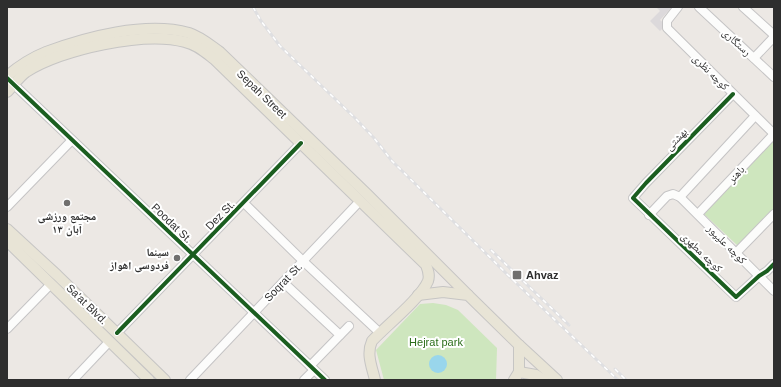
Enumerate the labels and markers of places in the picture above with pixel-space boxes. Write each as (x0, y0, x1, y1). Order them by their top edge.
marker: مجتمع ورزشی ۱۳ آبان (62, 198, 72, 208)
place label: مجتمع ورزشی ۱۳ آبان (38, 210, 96, 237)
place label: سینما فردوسی اهواز (109, 246, 169, 273)
marker: سینما فردوسی اهواز (172, 253, 182, 263)
marker: Ahvaz (511, 269, 523, 281)
place label: Ahvaz (526, 269, 559, 281)

